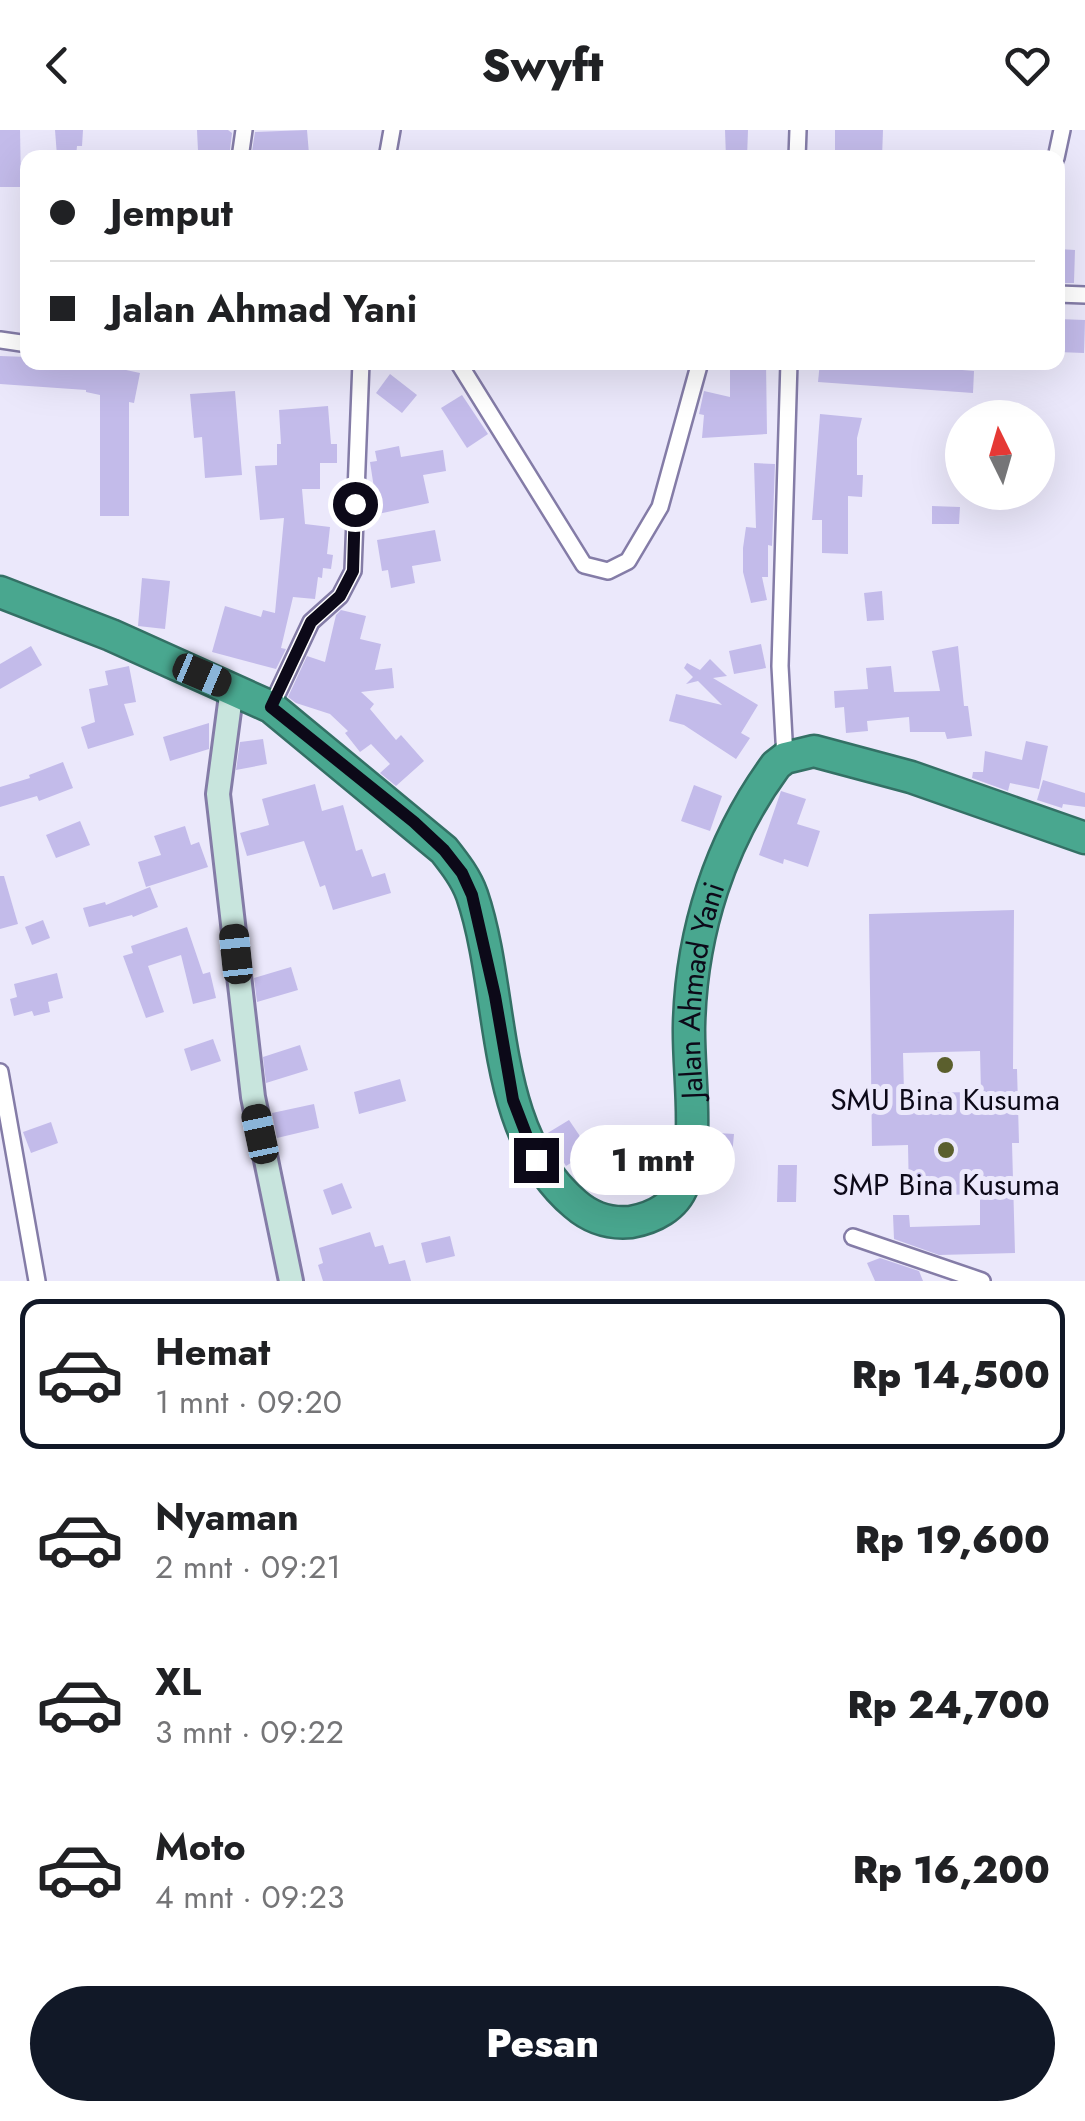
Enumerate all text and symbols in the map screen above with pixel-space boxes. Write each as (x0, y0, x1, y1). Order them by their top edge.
text: Swyft (482, 33, 603, 98)
icon: back (30, 38, 85, 93)
icon: heart (1000, 38, 1055, 93)
text: Jemput (110, 185, 233, 240)
text: Jalan Ahmad Yani (110, 281, 417, 336)
north arrow (945, 400, 1055, 510)
map controls (945, 400, 1055, 510)
route start (333, 482, 378, 527)
car (169, 649, 235, 701)
street label: Jalan Ahmad Yani (667, 876, 735, 1104)
car (218, 923, 254, 985)
marker: SMU Bina Kusuma (934, 1054, 956, 1076)
place label: SMU Bina Kusuma (830, 1078, 1060, 1121)
car (239, 1102, 281, 1166)
callout: 1 mnt (571, 1125, 736, 1195)
text: 1 mnt (611, 1137, 694, 1183)
route end (514, 1138, 559, 1183)
marker: SMP Bina Kusuma (935, 1139, 957, 1161)
place label: SMP Bina Kusuma (832, 1163, 1060, 1206)
text: Hemat (155, 1324, 270, 1379)
icon: car (35, 1329, 125, 1419)
text: Rp 14,500 (852, 1347, 1050, 1402)
text: 1 mnt · 09:20 (155, 1379, 342, 1425)
text: Nyaman (155, 1489, 299, 1544)
icon: car (35, 1494, 125, 1584)
text: Rp 19,600 (854, 1512, 1050, 1567)
text: 2 mnt · 09:21 (155, 1544, 341, 1590)
text: XL (155, 1654, 201, 1709)
icon: car (35, 1659, 125, 1749)
text: Rp 24,700 (847, 1677, 1050, 1732)
text: 3 mnt · 09:22 (155, 1709, 344, 1755)
text: Moto (155, 1819, 246, 1874)
icon: car (35, 1824, 125, 1914)
text: Rp 16,200 (852, 1842, 1050, 1897)
text: 4 mnt · 09:23 (155, 1874, 344, 1920)
button: Pesan (30, 1986, 1055, 2101)

